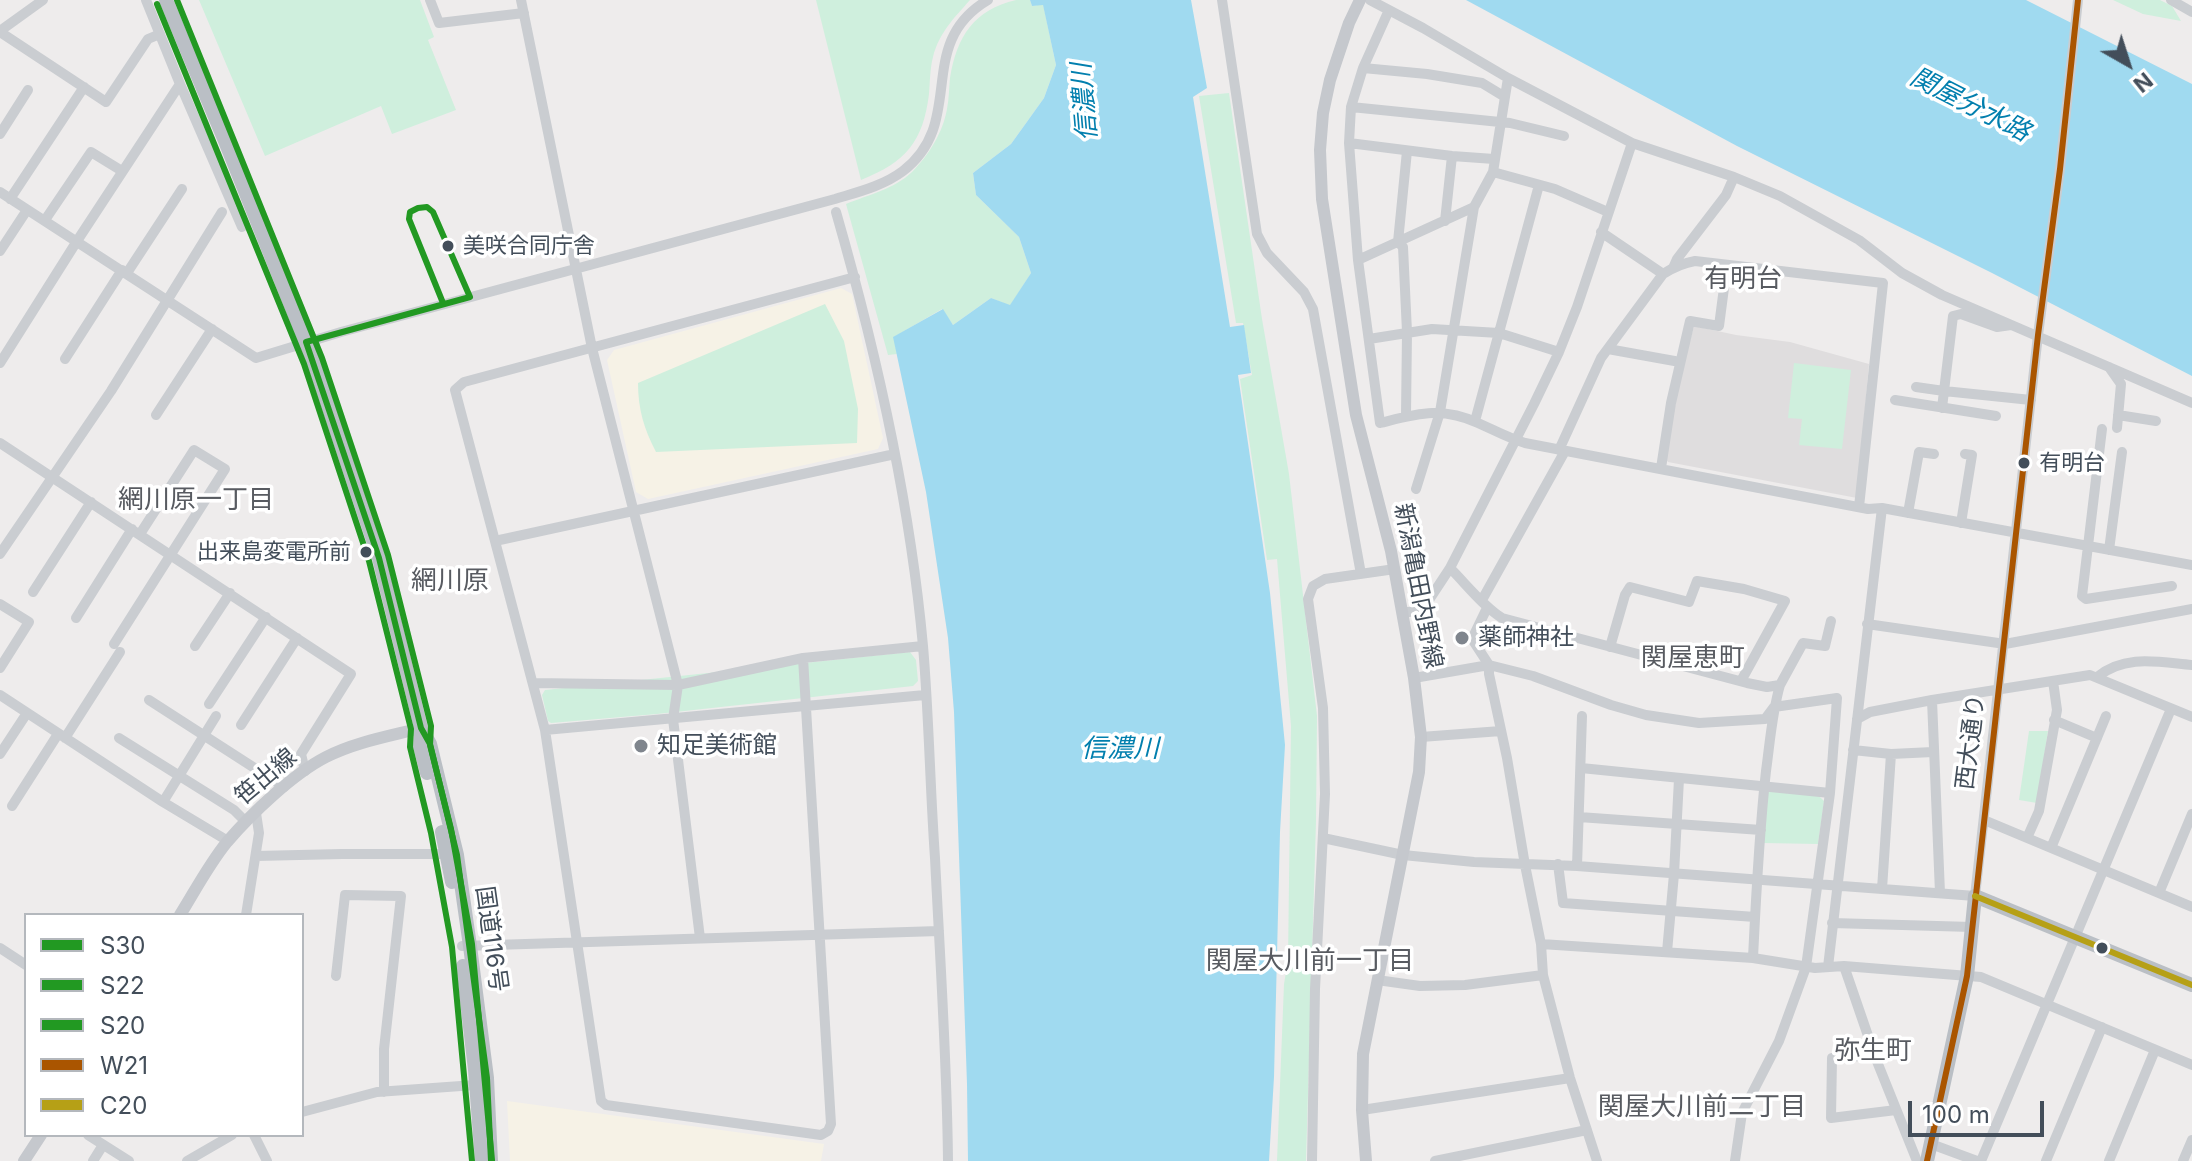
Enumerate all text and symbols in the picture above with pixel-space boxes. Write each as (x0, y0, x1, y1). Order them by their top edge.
north arrow (2088, 24, 2168, 104)
water label: 信濃川 (1066, 62, 1104, 142)
water label: 関屋分水路 (1905, 62, 2035, 148)
text: N (2128, 67, 2158, 98)
place label: 美咲合同庁舎 (463, 233, 595, 259)
marker: 美咲合同庁舎 (440, 238, 456, 254)
district label: 有明台 (1704, 263, 1782, 295)
place label: 有明台 (2039, 450, 2105, 476)
marker: 有明台 (2016, 455, 2032, 471)
district label: 網川原一丁目 (118, 484, 274, 516)
street label: 新潟亀田内野線 (1388, 501, 1448, 671)
place label: 出来島変電所前 (197, 539, 351, 565)
marker: 出来島変電所前 (358, 544, 374, 560)
district label: 網川原 (411, 565, 489, 597)
place label: 薬師神社 (1478, 624, 1574, 652)
marker: 薬師神社 (1453, 629, 1471, 647)
district label: 関屋恵町 (1641, 642, 1745, 674)
street label: 西大通り (1951, 693, 1991, 791)
place label: 知足美術館 (657, 732, 777, 760)
water label: 信濃川 (1081, 733, 1159, 765)
marker: 知足美術館 (632, 737, 650, 755)
street label: 笹出線 (229, 743, 303, 811)
street label: 国道116号 (469, 884, 513, 994)
legend (24, 913, 304, 1137)
text: S30 (100, 931, 145, 960)
unlabelled marker (2094, 940, 2110, 956)
district label: 関屋大川前一丁目 (1206, 945, 1414, 977)
text: S22 (100, 971, 145, 1000)
text: S20 (100, 1011, 145, 1040)
district label: 弥生町 (1834, 1035, 1912, 1067)
text: W21 (100, 1051, 148, 1080)
scale bar (1912, 1085, 2048, 1135)
text: C20 (100, 1091, 147, 1120)
district label: 関屋大川前二丁目 (1598, 1091, 1806, 1123)
text: 100 m (1922, 1100, 1990, 1129)

